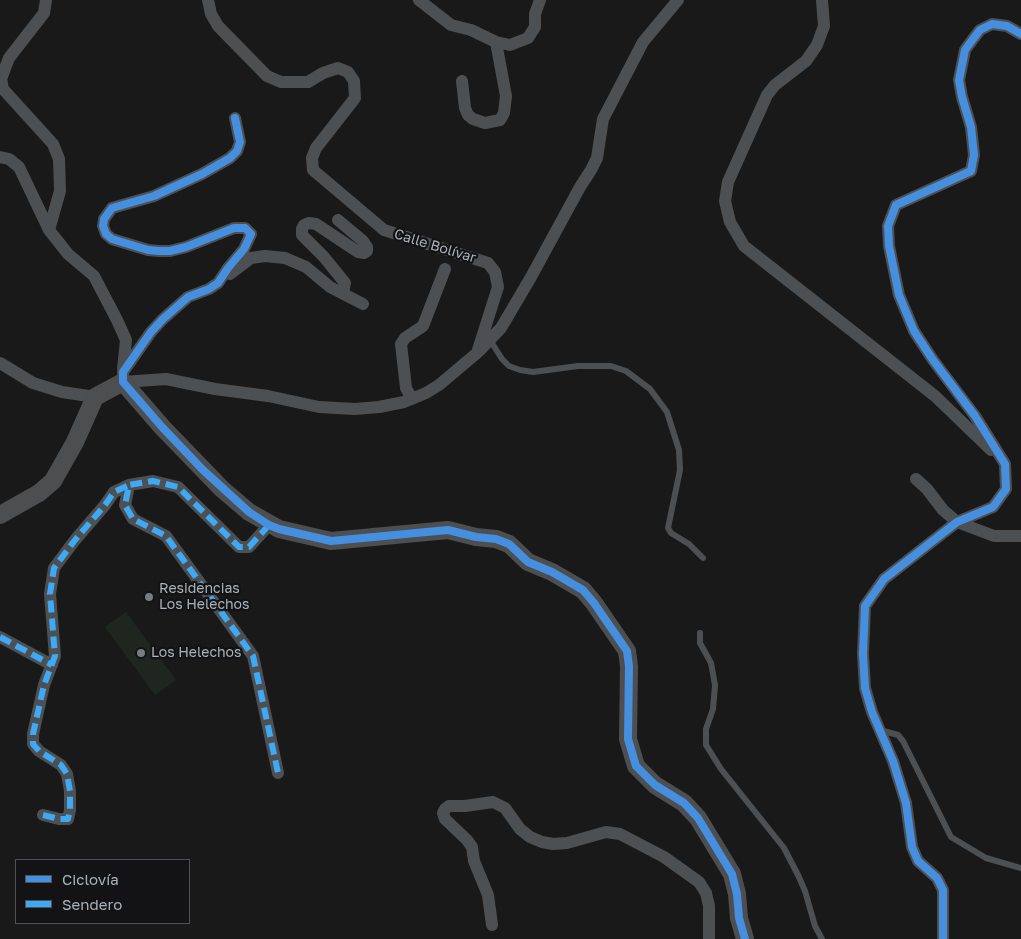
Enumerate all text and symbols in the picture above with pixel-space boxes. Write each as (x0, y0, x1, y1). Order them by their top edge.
street label: Calle Bolívar (392, 226, 478, 266)
place label: Residencias Los Helechos (159, 581, 249, 614)
marker: Residencias Los Helechos (143, 591, 155, 603)
place label: Los Helechos (151, 645, 241, 661)
marker: Los Helechos (135, 647, 147, 659)
legend (15, 859, 190, 924)
text: Ciclovía (62, 870, 119, 888)
text: Sendero (62, 895, 122, 913)

